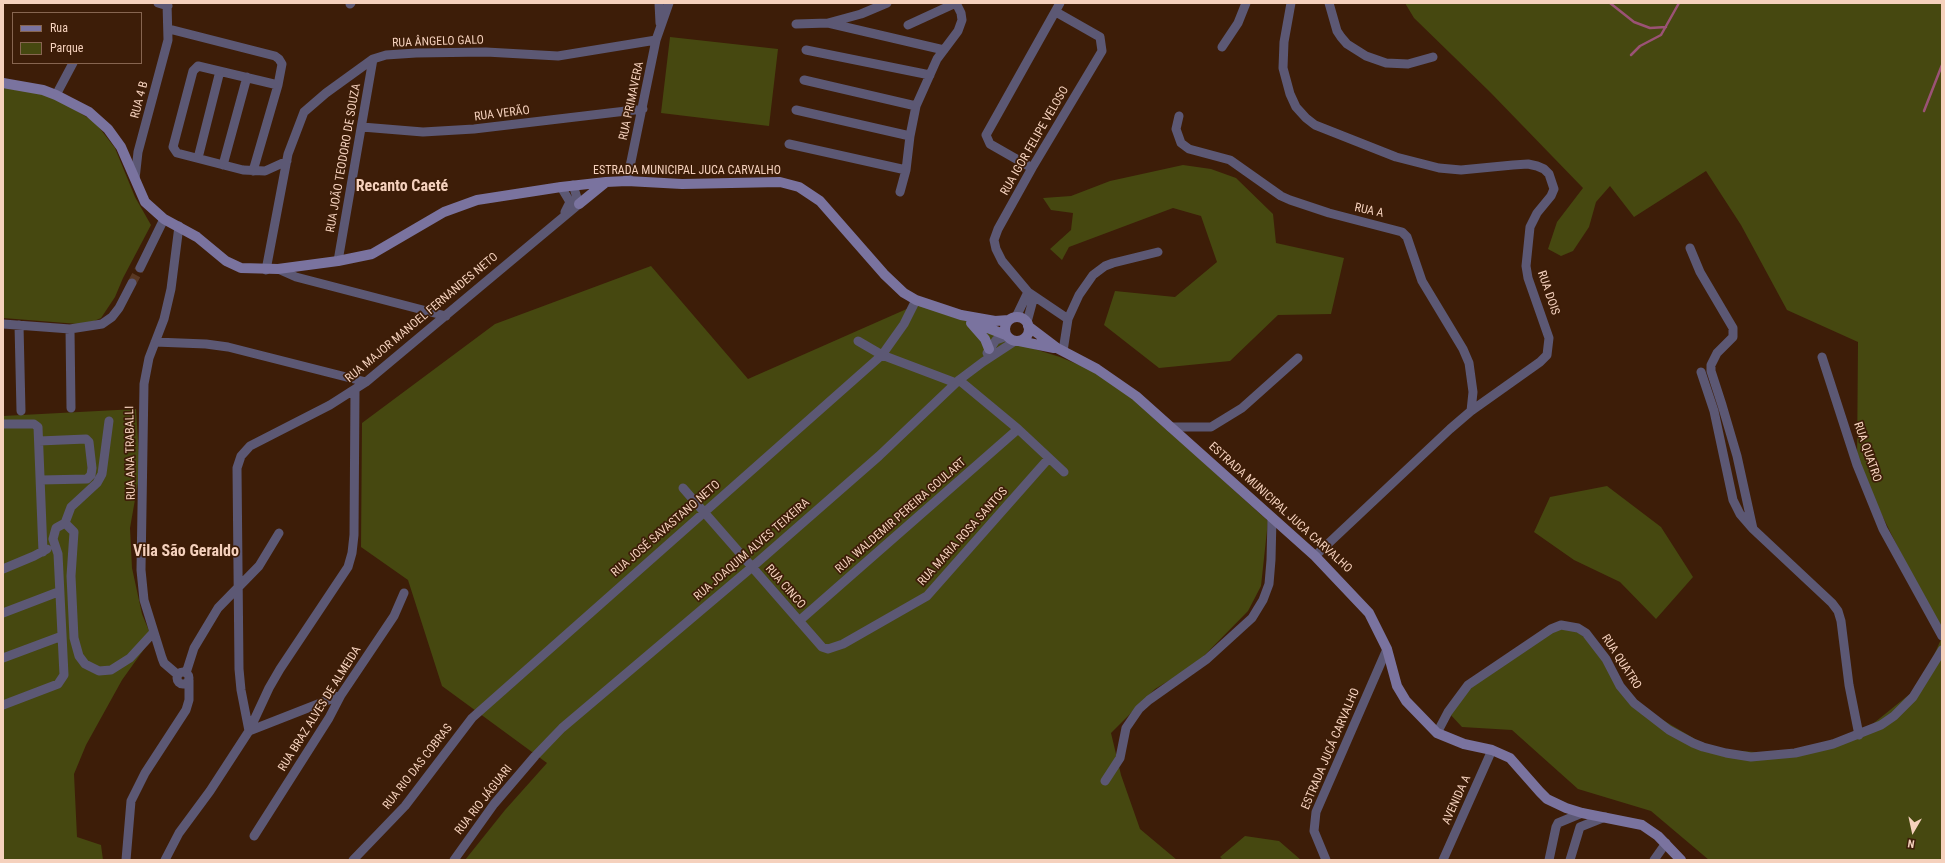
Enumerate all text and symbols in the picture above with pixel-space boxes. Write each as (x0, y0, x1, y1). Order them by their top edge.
legend (12, 12, 142, 64)
text: Rua (50, 21, 68, 35)
street label: RUA ÂNGELO GALO (392, 33, 484, 51)
text: Parque (50, 41, 83, 55)
street label: RUA PRIMAVERA (617, 60, 647, 142)
street label: RUA 4 B (128, 80, 152, 120)
street label: RUA JOÃO TEODORO DE SOUZA (324, 82, 364, 234)
street label: RUA IGOR FELIPE VELOSO (998, 84, 1072, 198)
street label: RUA VERÃO (473, 103, 531, 125)
street label: ESTRADA MUNICIPAL JUCA CARVALHO (593, 164, 781, 178)
district label: Recanto Caeté (356, 177, 448, 197)
street label: RUA A (1353, 201, 1385, 221)
street label: RUA MAJOR MANOEL FERNANDES NETO (343, 250, 501, 386)
street label: RUA DOIS (1534, 269, 1562, 317)
street label: RUA ANA TRABALLI (123, 406, 139, 500)
street label: RUA QUATRO (1850, 420, 1884, 484)
street label: ESTRADA MUNICIPAL JUCA CARVALHO (1205, 440, 1355, 576)
street label: RUA WALDEMIR PEREIRA GOULART (833, 455, 969, 577)
street label: RUA JOSÉ SAVASTANO NETO (609, 478, 723, 580)
street label: RUA MARIA ROSA SANTOS (915, 485, 1011, 589)
street label: RUA JOAQUIM ALVES TEIXEIRA (691, 496, 813, 604)
district label: Vila São Geraldo (133, 542, 239, 562)
street label: RUA CINCO (762, 562, 808, 612)
street label: RUA QUATRO (1598, 632, 1644, 692)
street label: RUA BRAZ ALVES DE ALMEIDA (276, 644, 364, 774)
street label: ESTRADA JUCÁ CARVALHO (1299, 686, 1363, 812)
street label: RUA RIO DAS COBRAS (380, 721, 456, 813)
street label: RUA RIO JÁGUARI (452, 762, 516, 838)
street label: AVENIDA A (1440, 773, 1474, 827)
north arrow (1893, 811, 1933, 851)
text: N (1907, 836, 1915, 850)

